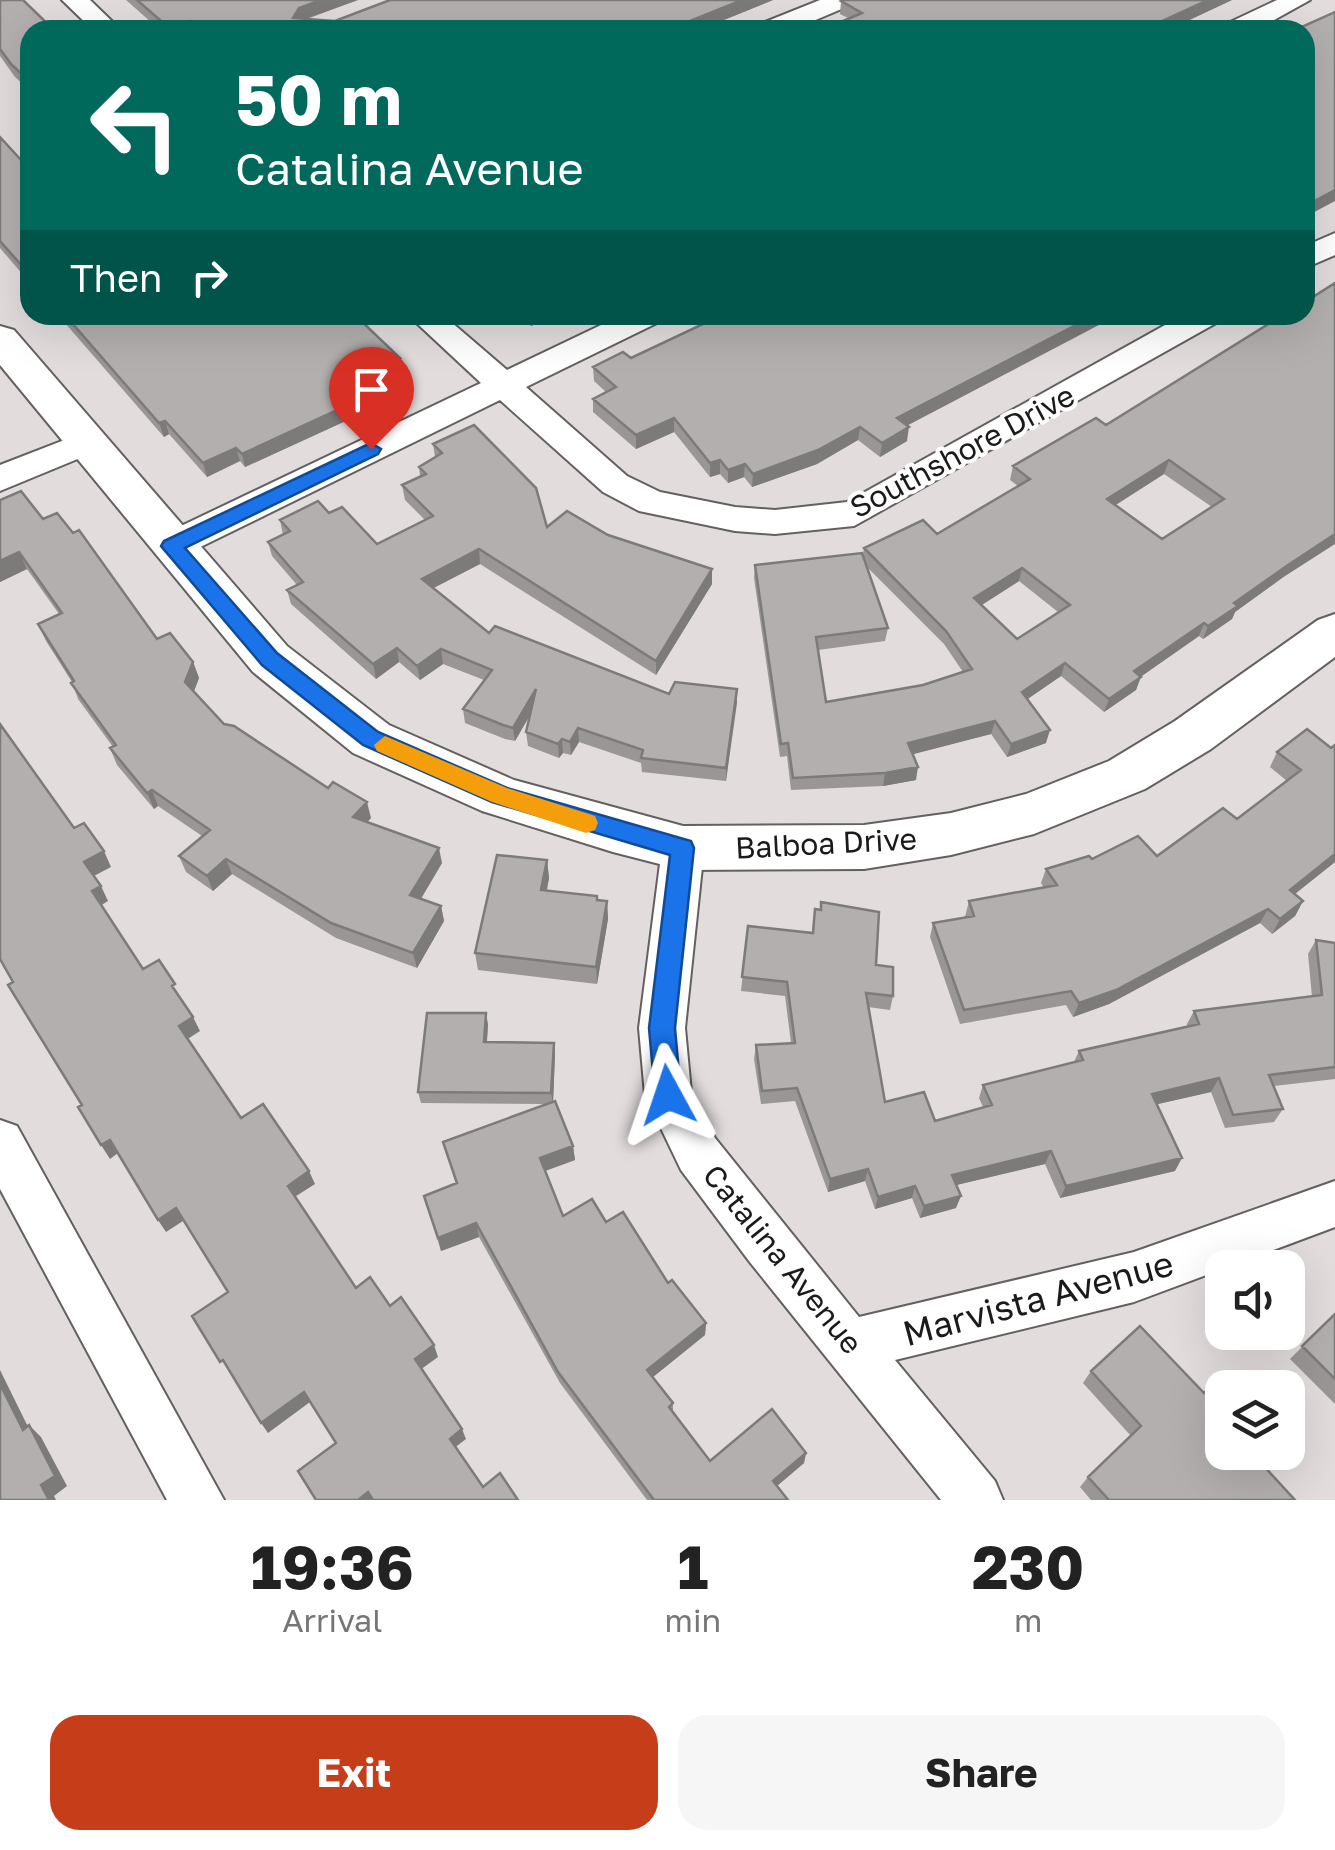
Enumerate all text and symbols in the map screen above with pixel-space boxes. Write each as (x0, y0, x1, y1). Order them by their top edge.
text: 50 m (235, 56, 402, 140)
icon: left (70, 60, 200, 190)
text: Catalina Avenue (235, 141, 584, 195)
icon: right (182, 250, 237, 305)
text: Then (70, 255, 162, 300)
pin (329, 347, 414, 450)
icon: arrive (344, 362, 399, 417)
street label: Southshore Drive (844, 377, 1080, 525)
street label: Balboa Drive (734, 820, 918, 866)
position arrow (616, 1043, 720, 1147)
street label: Catalina Avenue (696, 1157, 870, 1361)
street label: Marvista Avenue (898, 1242, 1178, 1354)
map controls (1205, 1250, 1305, 1470)
button: sound (1205, 1250, 1305, 1350)
button: layers (1205, 1370, 1305, 1470)
text: 19:36 (251, 1530, 414, 1602)
text: 1 (677, 1530, 708, 1602)
text: 230 (972, 1530, 1084, 1602)
text: Arrival (282, 1601, 382, 1639)
text: min (665, 1601, 721, 1639)
text: m (1014, 1601, 1042, 1639)
button: Exit (50, 1715, 658, 1830)
button: Share (678, 1715, 1285, 1830)

